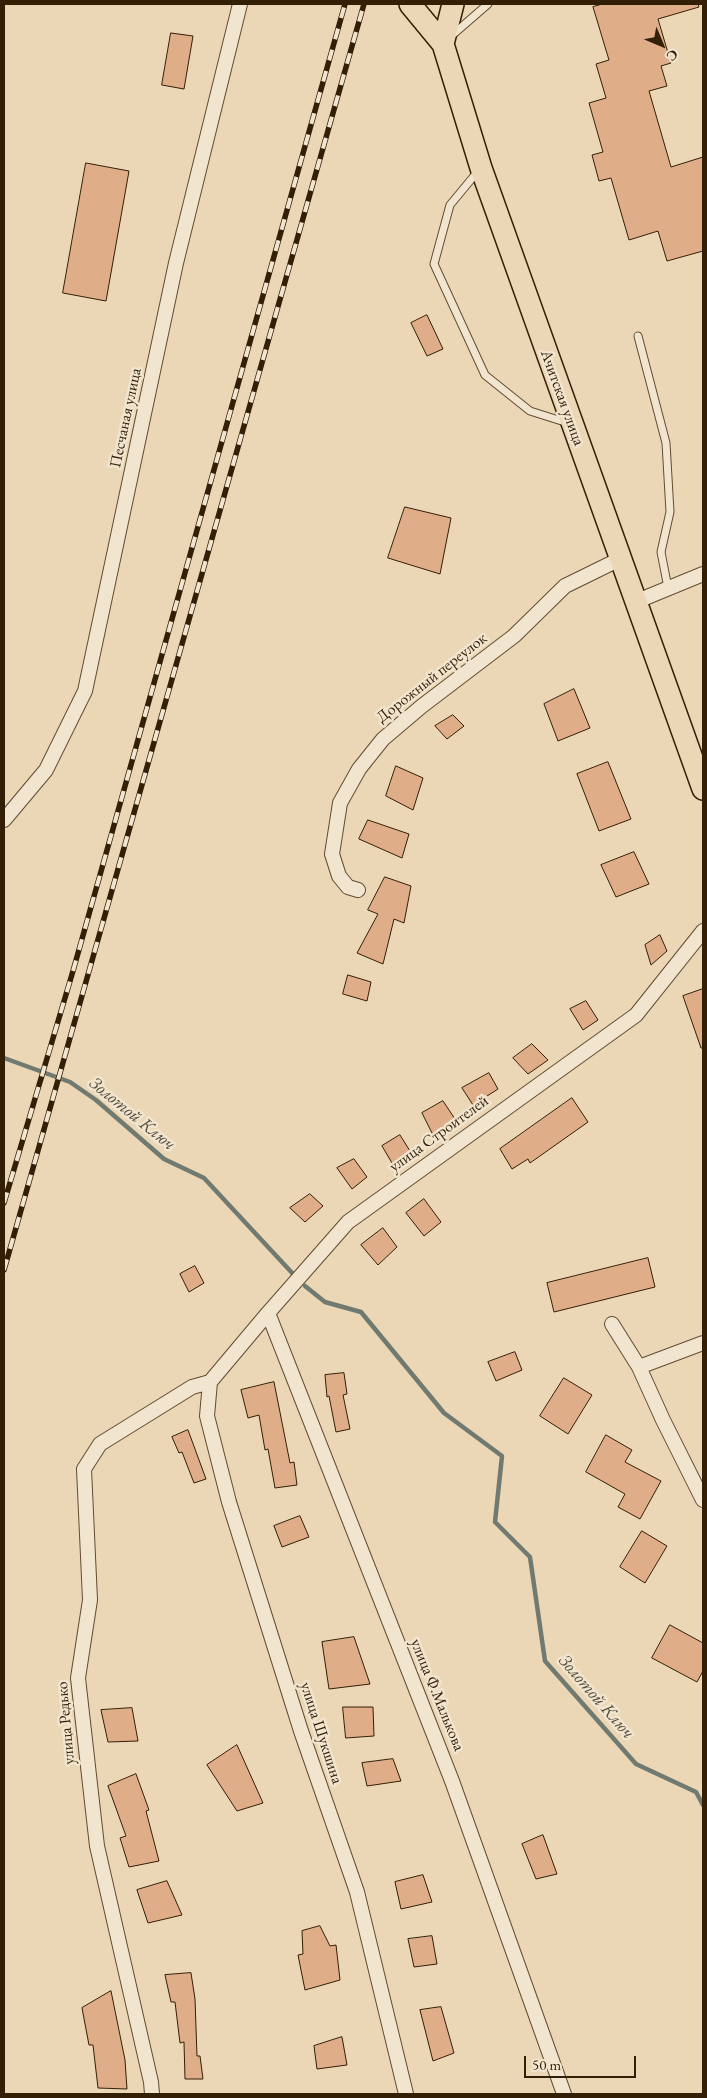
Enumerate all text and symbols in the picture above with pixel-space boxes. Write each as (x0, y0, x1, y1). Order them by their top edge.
north arrow (637, 20, 687, 70)
text: С (663, 46, 682, 65)
street label: Ачитская улица (536, 348, 588, 448)
street label: Песчаная улица (106, 366, 146, 470)
street label: Дорожный переулок (373, 629, 491, 727)
water label: Золотой Ключ (84, 1073, 180, 1155)
street label: улица Строителей (385, 1091, 493, 1177)
street label: улица Ф.Малькова (406, 1636, 468, 1754)
water label: Золотой Ключ (553, 1650, 639, 1744)
street label: улица Шукшина (295, 1680, 347, 1786)
street label: улица Редько (53, 1681, 79, 1765)
scale bar (527, 2046, 640, 2078)
text: 50 m (532, 2055, 561, 2074)

